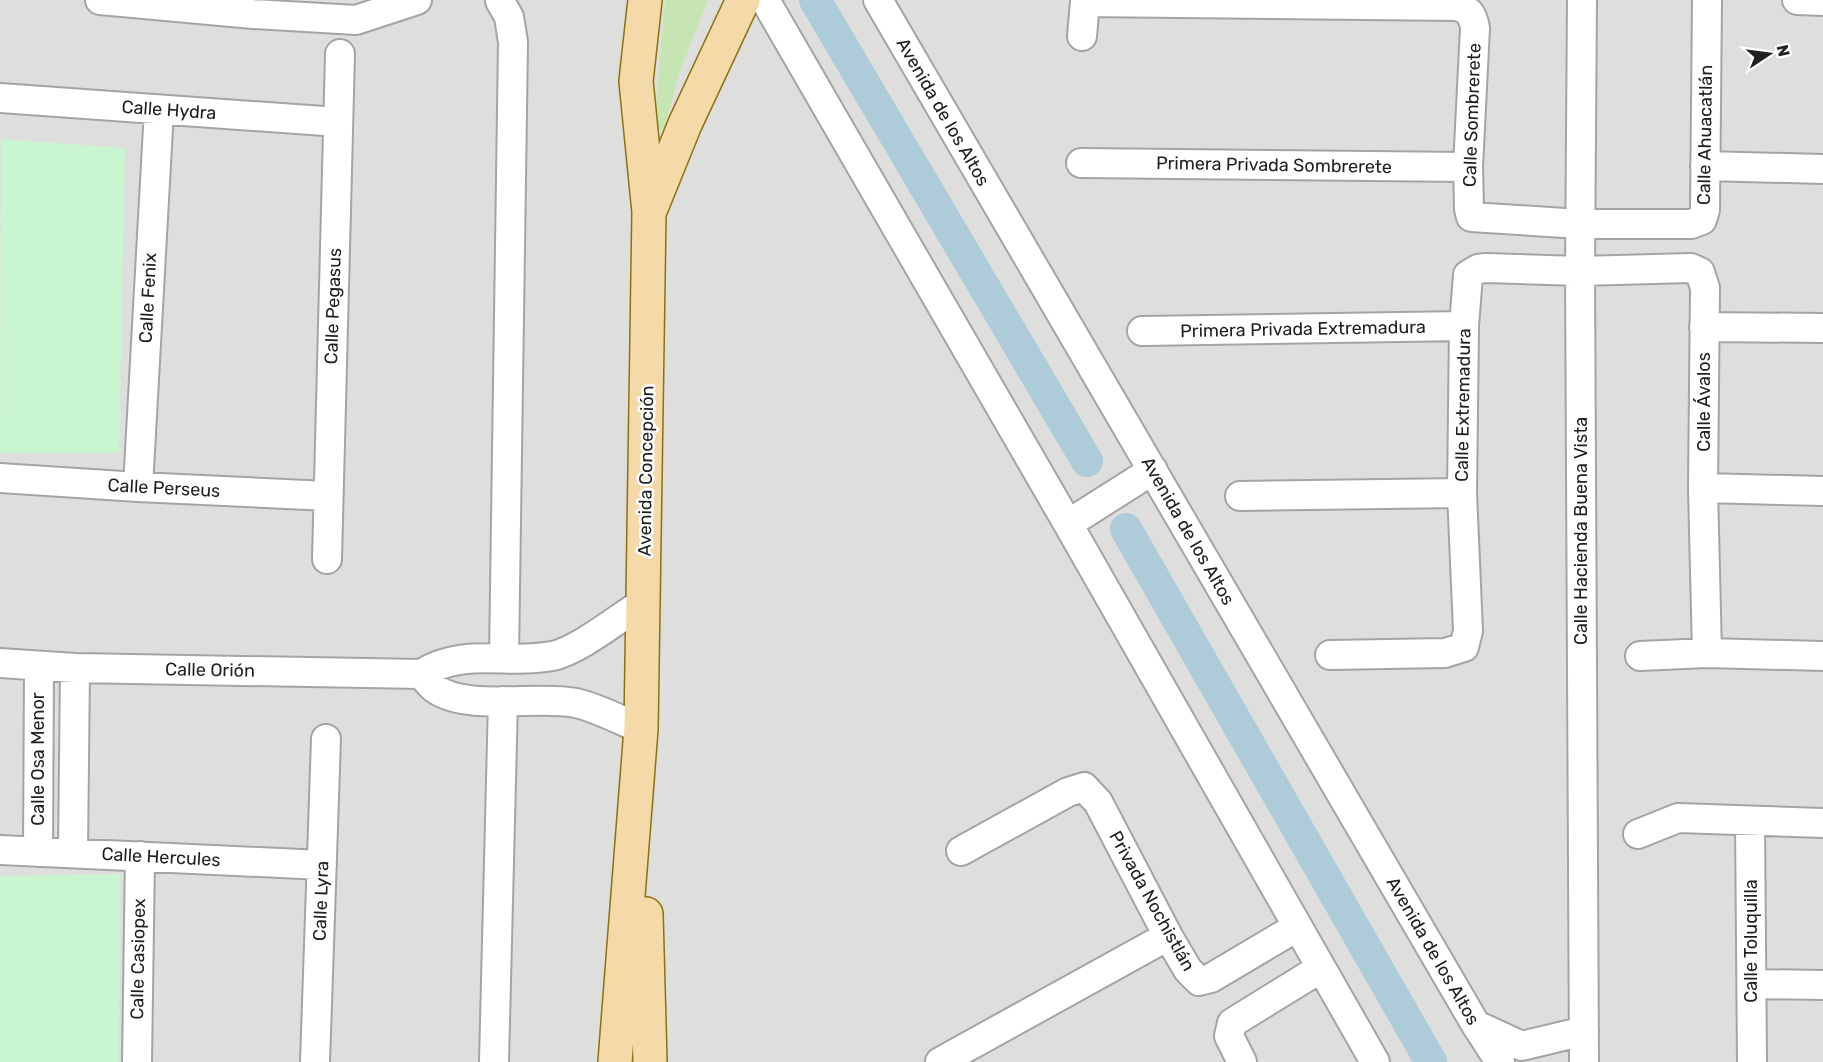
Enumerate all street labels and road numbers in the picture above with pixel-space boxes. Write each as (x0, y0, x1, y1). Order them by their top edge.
street label: Avenida de los Altos (892, 34, 994, 190)
street label: Calle Sombrerete (1458, 43, 1486, 187)
street label: Calle Ahuacatlán (1693, 65, 1717, 205)
street label: Calle Hydra (121, 96, 217, 124)
street label: Primera Privada Sombrerete (1156, 152, 1392, 178)
street label: Calle Pegasus (320, 247, 346, 365)
street label: Calle Fenix (135, 252, 161, 344)
street label: Primera Privada Extremadura (1180, 316, 1426, 342)
street label: Calle Extremadura (1451, 328, 1475, 482)
street label: Calle Ávalos (1693, 352, 1715, 452)
street label: Avenida Concepción (634, 385, 658, 557)
street label: Calle Hacienda Buena Vista (1570, 417, 1592, 645)
street label: Avenida de los Altos (1137, 453, 1239, 609)
street label: Calle Perseus (107, 474, 221, 502)
street label: Calle Orión (165, 658, 255, 682)
street label: Calle Osa Menor (27, 692, 49, 826)
street label: Privada Nochistlán (1104, 827, 1200, 975)
street label: Calle Hercules (101, 843, 221, 871)
street label: Calle Lyra (309, 861, 333, 941)
street label: Avenida de los Altos (1382, 873, 1484, 1029)
street label: Calle Toluquilla (1740, 879, 1762, 1003)
street label: Calle Casiopex (126, 898, 150, 1020)

